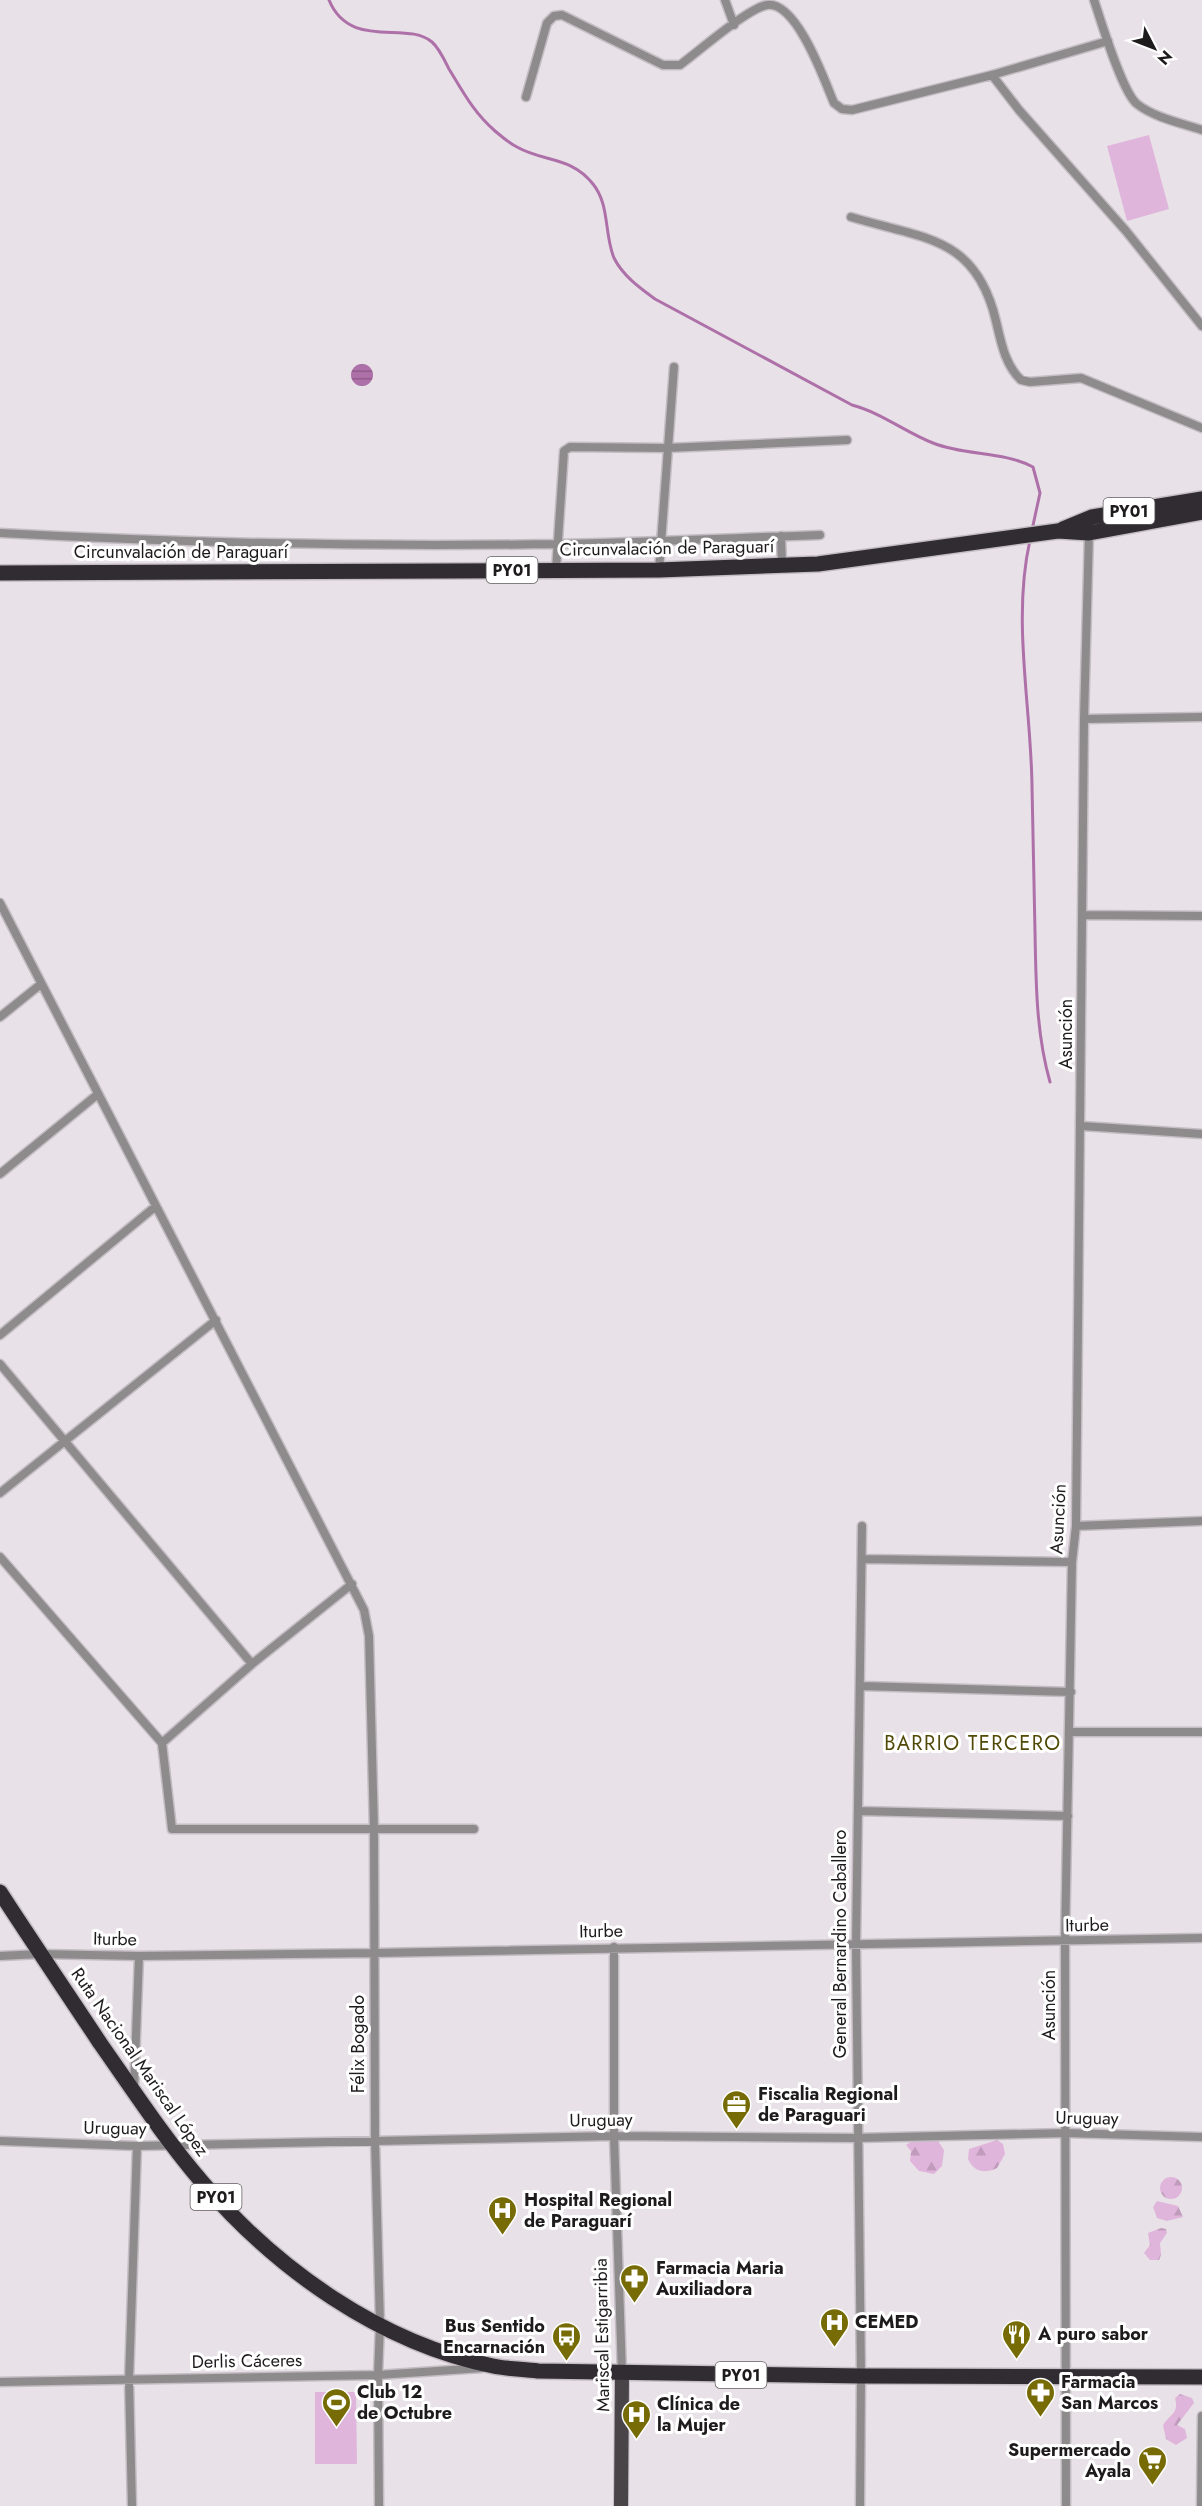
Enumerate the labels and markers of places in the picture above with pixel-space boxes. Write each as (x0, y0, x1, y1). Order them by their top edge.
place label: Fiscalia Regional de Paraguari (758, 2081, 898, 2128)
office icon: Fiscalia Regional de Paraguari (721, 2088, 753, 2130)
place label: Hospital Regional de Paraguarí (524, 2187, 672, 2234)
hospital icon: Hospital Regional de Paraguarí (487, 2194, 519, 2236)
place label: Farmacia Maria Auxiliadora (655, 2255, 784, 2302)
pharmacy icon: Farmacia Maria Auxiliadora (619, 2262, 651, 2304)
hospital icon: CEMED (818, 2306, 850, 2348)
place label: CEMED (855, 2309, 919, 2335)
place label: Bus Sentido Encarnación (443, 2313, 545, 2360)
restaurant icon: A puro sabor (1001, 2318, 1033, 2360)
bus stop icon: Bus Sentido Encarnación (550, 2320, 582, 2362)
place label: A puro sabor (1037, 2321, 1149, 2347)
place label: Farmacia San Marcos (1061, 2369, 1158, 2416)
pharmacy icon: Farmacia San Marcos (1024, 2376, 1056, 2418)
place label: Club 12 de Octubre (357, 2379, 452, 2426)
sports icon: Club 12 de Octubre (320, 2386, 352, 2428)
place label: Clínica de la Mujer (657, 2391, 740, 2438)
hospital icon: Clínica de la Mujer (620, 2398, 652, 2440)
place label: Supermercado Ayala (1008, 2437, 1131, 2484)
supermarket icon: Supermercado Ayala (1136, 2444, 1168, 2486)

